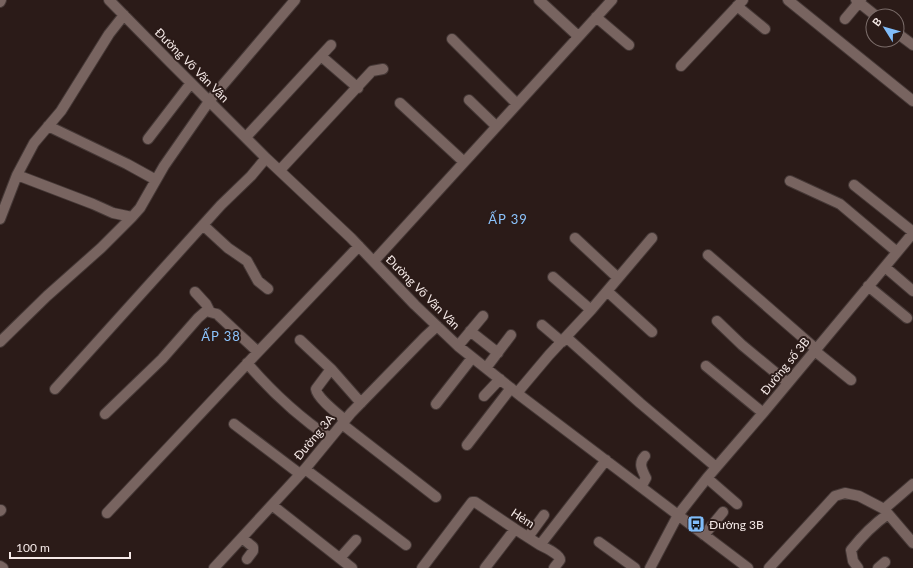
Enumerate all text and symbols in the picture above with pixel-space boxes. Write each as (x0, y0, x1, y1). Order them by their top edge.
north arrow (865, 8, 905, 48)
text: B (869, 15, 884, 28)
street label: Đường Võ Văn Vân (152, 25, 232, 105)
district label: ẤP 39 (488, 210, 528, 227)
street label: Đường Võ Văn Vân (383, 252, 463, 332)
district label: ẤP 38 (201, 327, 241, 344)
street label: Đường số 3B (757, 334, 813, 398)
street label: Đường 3A (291, 410, 338, 463)
street label: Hẻm (508, 505, 538, 531)
bus stop icon: Đường 3B (686, 514, 706, 534)
place label: Đường 3B (709, 517, 764, 532)
scale bar (10, 534, 130, 560)
text: 100 m (16, 540, 50, 555)

